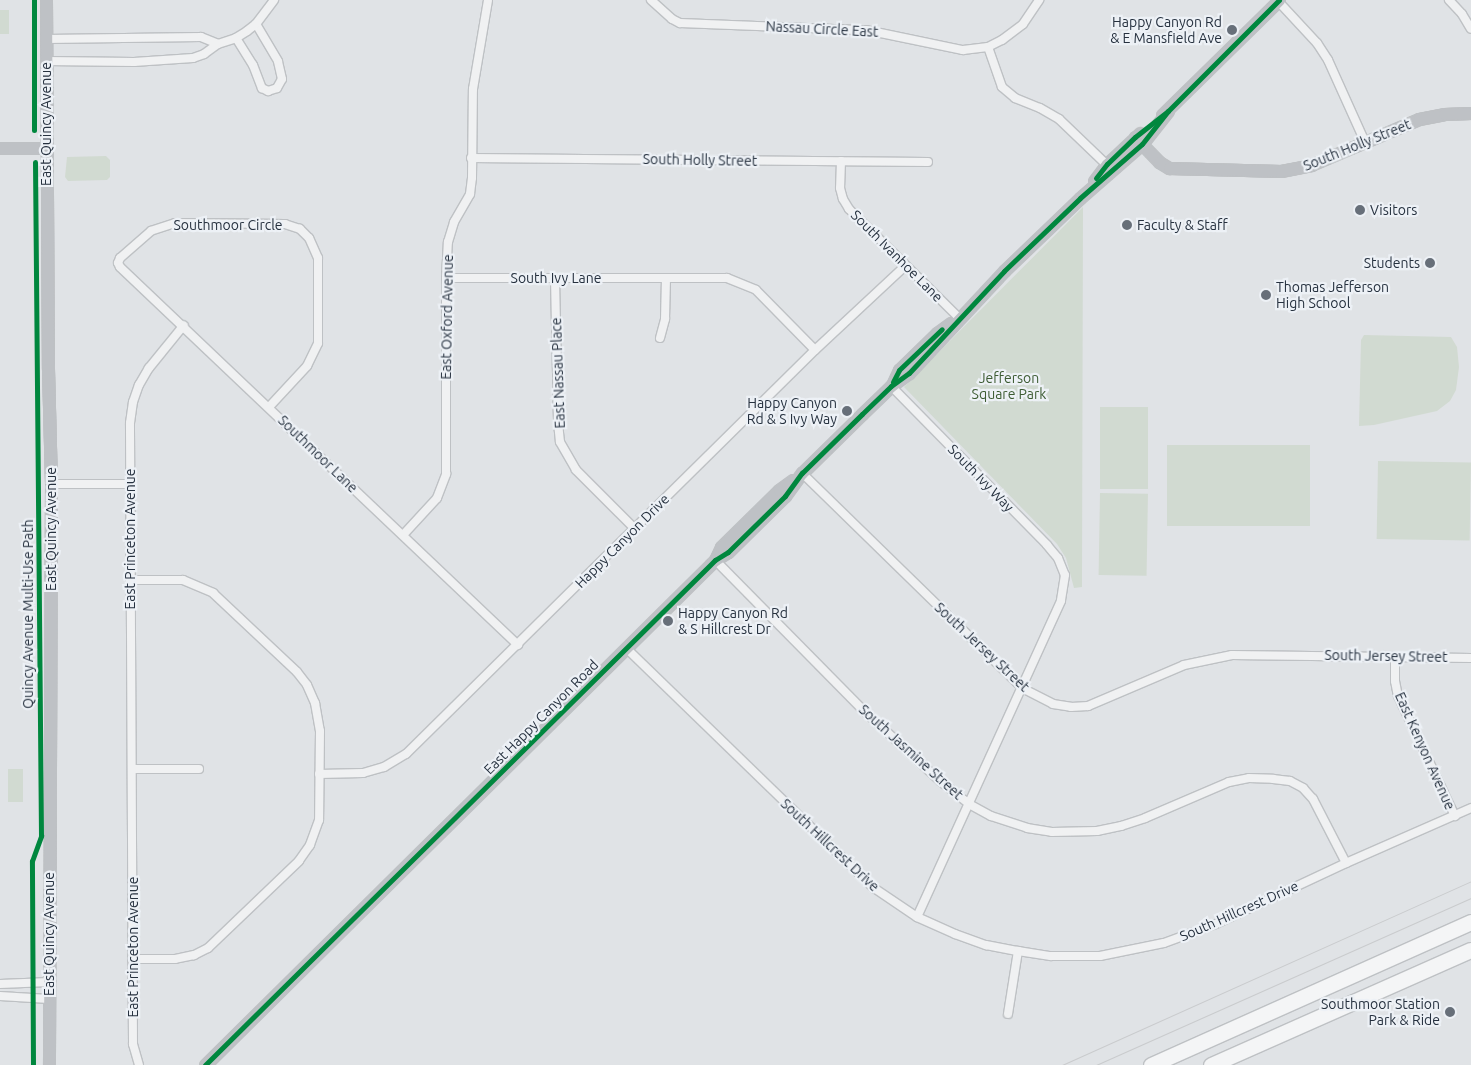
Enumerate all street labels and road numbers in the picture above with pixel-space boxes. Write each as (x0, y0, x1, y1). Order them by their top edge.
street label: Nassau Circle East (765, 18, 879, 40)
street label: East Quincy Avenue (38, 62, 54, 186)
street label: South Holly Street (1301, 116, 1413, 174)
street label: South Holly Street (643, 151, 757, 169)
street label: South Ivanhoe Lane (848, 207, 946, 305)
street label: Southmoor Circle (173, 217, 283, 233)
street label: East Oxford Avenue (438, 254, 456, 380)
street label: South Ivy Lane (511, 270, 601, 286)
street label: East Nassau Place (548, 317, 568, 429)
street label: Southmoor Lane (275, 412, 361, 496)
street label: South Ivy Way (945, 441, 1017, 515)
street label: East Quincy Avenue (43, 467, 59, 591)
street label: East Princeton Avenue (122, 468, 138, 610)
street label: Happy Canyon Drive (571, 490, 673, 592)
street label: Quincy Avenue Multi-Use Path (20, 519, 36, 709)
street label: South Jersey Street (931, 599, 1033, 695)
street label: South Jersey Street (1324, 647, 1448, 665)
street label: East Happy Canyon Road (480, 656, 602, 778)
street label: East Kenyon Avenue (1391, 690, 1459, 812)
street label: South Jasmine Street (856, 701, 966, 803)
street label: South Hillcrest Drive (777, 795, 883, 895)
street label: East Quincy Avenue (41, 872, 57, 996)
street label: East Princeton Avenue (125, 876, 141, 1018)
street label: South Hillcrest Drive (1177, 877, 1301, 945)

